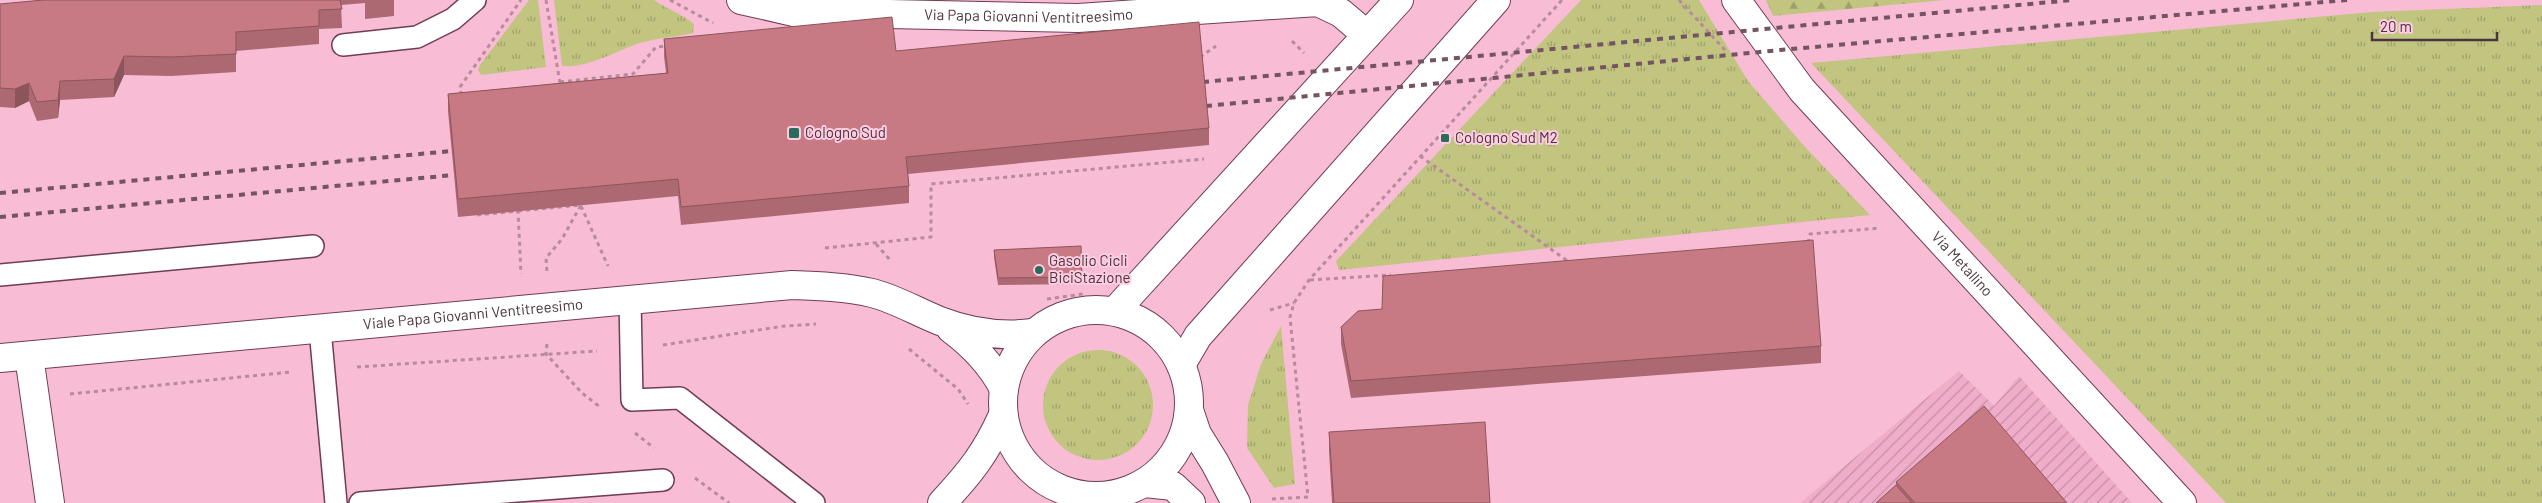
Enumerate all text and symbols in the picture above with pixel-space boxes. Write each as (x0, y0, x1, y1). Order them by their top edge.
street label: Via Papa Giovanni Ventitreesimo (924, 4, 1134, 26)
scale bar (2372, 10, 2497, 42)
text: 20 m (2380, 17, 2412, 35)
place label: Cologno Sud (805, 123, 886, 141)
marker: Cologno Sud (787, 126, 801, 140)
place label: Cologno Sud M2 (1455, 128, 1558, 146)
marker: Cologno Sud M2 (1439, 132, 1451, 144)
street label: Via Metallino (1928, 227, 1997, 300)
place label: Gasolio Cicli BiciStazione (1049, 251, 1130, 286)
marker: Gasolio Cicli BiciStazione (1033, 264, 1045, 276)
street label: Viale Papa Giovanni Ventitreesimo (362, 294, 584, 332)

